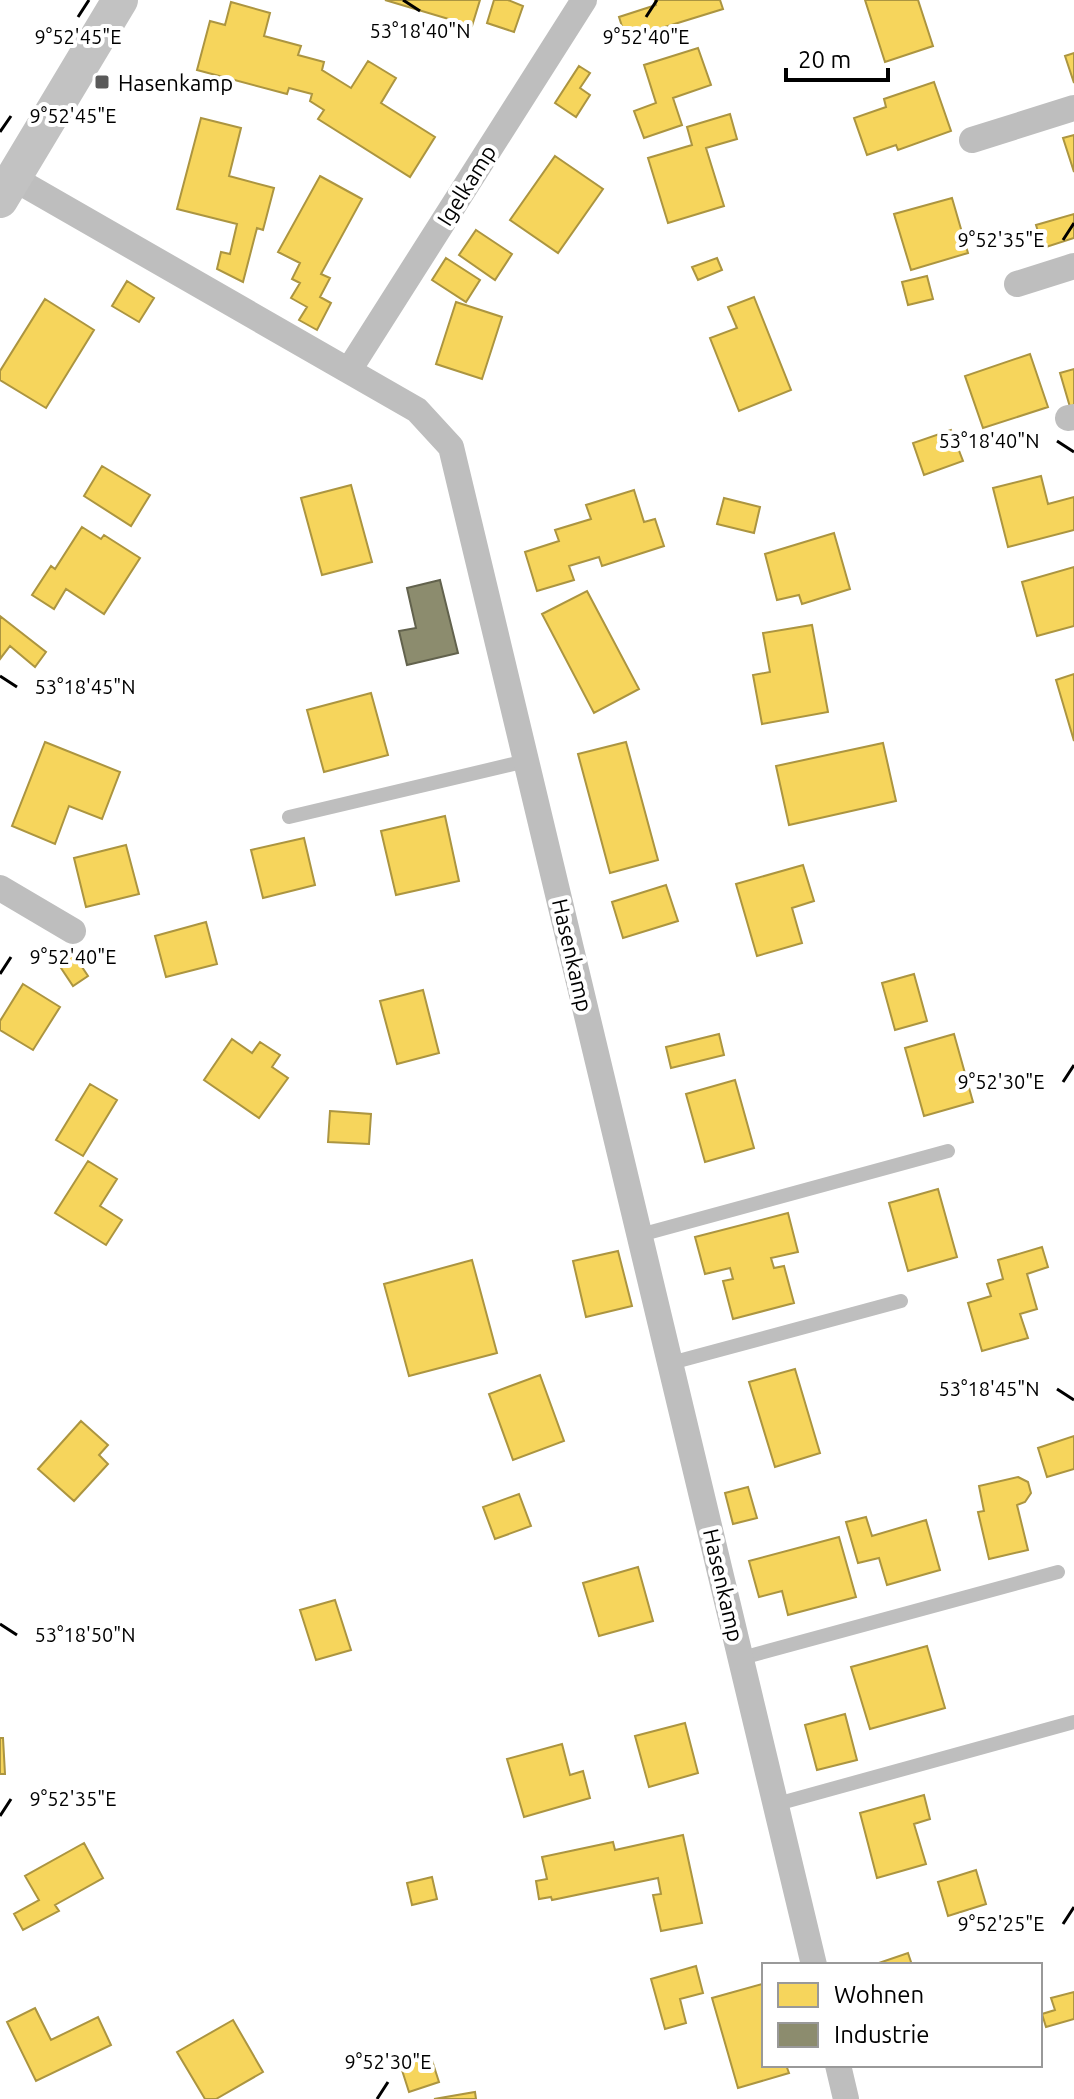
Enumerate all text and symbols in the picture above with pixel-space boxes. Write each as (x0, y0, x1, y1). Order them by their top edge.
text: 53°18'40"N (369, 19, 471, 42)
text: 9°52'45"E (35, 25, 121, 48)
text: 9°52'40"E (603, 25, 689, 48)
scale bar (786, 32, 888, 82)
text: 20 m (798, 46, 851, 73)
place label: Hasenkamp (118, 70, 233, 95)
marker: Hasenkamp (93, 73, 111, 91)
text: 9°52'45"E (30, 104, 116, 127)
street label: Igelkamp (431, 140, 501, 230)
text: 9°52'35"E (958, 228, 1044, 251)
text: 53°18'40"N (938, 429, 1040, 452)
text: 53°18'45"N (34, 675, 136, 698)
street label: Hasenkamp (548, 896, 598, 1014)
text: 9°52'40"E (30, 945, 116, 968)
text: 9°52'30"E (958, 1070, 1044, 1093)
text: 53°18'45"N (938, 1377, 1040, 1400)
street label: Hasenkamp (699, 1526, 749, 1644)
text: 53°18'50"N (34, 1623, 136, 1646)
text: 9°52'35"E (30, 1787, 116, 1810)
text: 9°52'25"E (958, 1912, 1044, 1935)
legend (762, 1963, 1042, 2067)
text: Wohnen (834, 1981, 924, 2008)
text: Industrie (834, 2021, 930, 2048)
text: 9°52'30"E (345, 2050, 431, 2073)

